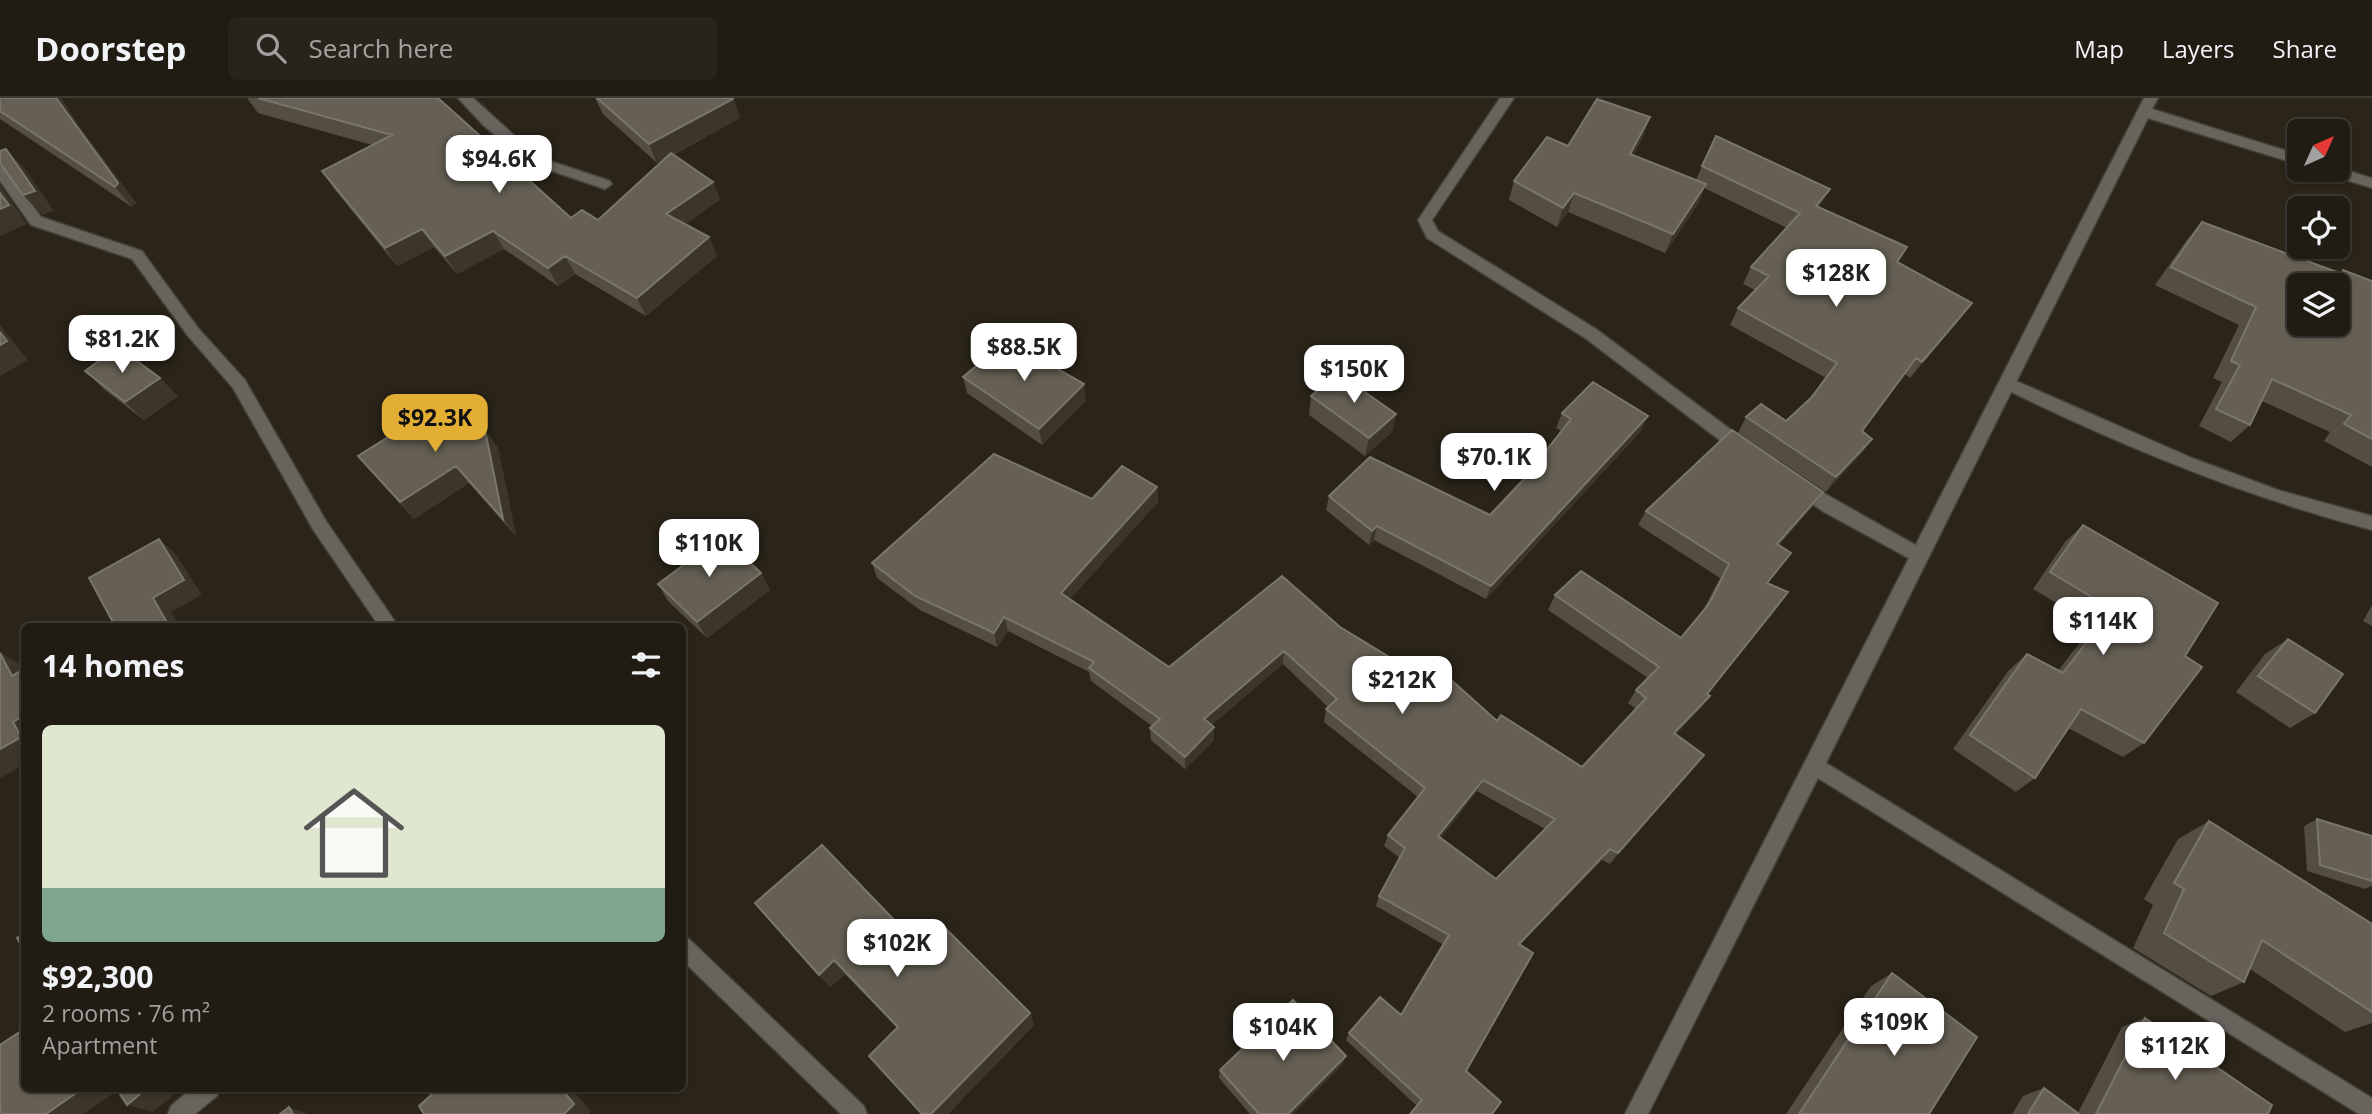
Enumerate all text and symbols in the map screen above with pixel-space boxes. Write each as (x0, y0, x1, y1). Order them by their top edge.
search box (228, 17, 718, 80)
text: Doorstep (35, 26, 186, 71)
icon: search (252, 29, 290, 67)
text: Search here (308, 30, 453, 66)
text: Map (2074, 32, 2124, 65)
text: Layers (2162, 32, 2235, 65)
text: Share (2273, 32, 2337, 65)
north arrow (2287, 119, 2350, 182)
map controls (2287, 119, 2350, 336)
pin: $94.6K (442, 136, 556, 195)
text: $94.6K (462, 142, 536, 174)
button: locate (2287, 196, 2350, 259)
pin: $128K (1787, 250, 1885, 309)
text: $128K (1802, 256, 1870, 288)
button: layers (2287, 273, 2350, 336)
pin: $81.2K (65, 316, 179, 375)
text: $81.2K (85, 322, 159, 354)
pin: $88.5K (967, 324, 1081, 383)
text: $88.5K (987, 330, 1061, 362)
pin: $150K (1305, 345, 1403, 405)
text: $150K (1320, 352, 1388, 384)
pin: $92.3K (378, 394, 492, 454)
text: $92.3K (398, 401, 472, 433)
pin: $70.1K (1437, 434, 1551, 493)
text: $70.1K (1457, 440, 1531, 472)
pin: $110K (660, 519, 758, 579)
text: $110K (675, 526, 743, 558)
pin: $114K (2054, 598, 2152, 657)
text: $114K (2069, 604, 2137, 636)
text: 14 homes (42, 645, 185, 686)
icon: filters (627, 646, 665, 684)
pin: $212K (1353, 656, 1451, 716)
text: $212K (1368, 663, 1436, 695)
icon: home (291, 770, 417, 896)
pin: $102K (848, 920, 946, 979)
text: $102K (863, 926, 931, 958)
text: $92,300 (42, 956, 153, 997)
text: 2 rooms · 76 m² (42, 997, 210, 1029)
pin: $109K (1845, 998, 1943, 1058)
pin: $104K (1234, 1004, 1332, 1063)
text: $109K (1860, 1005, 1928, 1037)
text: $104K (1249, 1010, 1317, 1042)
pin: $112K (2126, 1023, 2224, 1082)
text: Apartment (42, 1029, 158, 1061)
text: $112K (2141, 1029, 2209, 1061)

